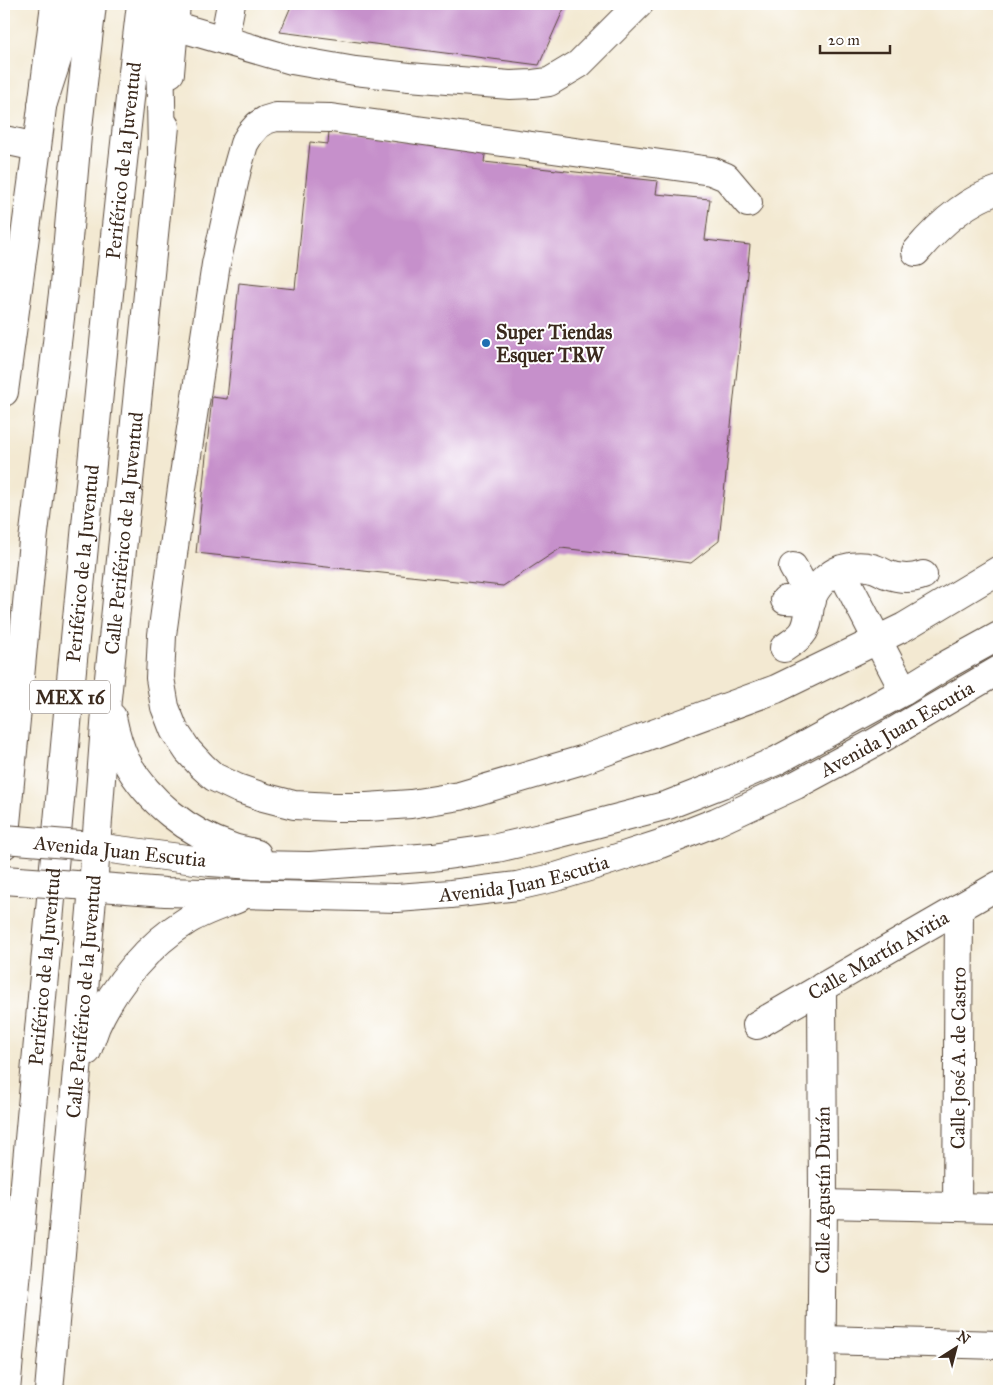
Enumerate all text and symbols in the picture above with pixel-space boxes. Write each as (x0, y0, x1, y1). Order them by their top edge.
scale bar (820, 22, 890, 54)
text: 20 m (828, 31, 860, 49)
street label: Periférico de la Juventud (101, 61, 146, 261)
place label: Super Tiendas Esquer TRW (496, 320, 613, 368)
marker: Super Tiendas Esquer TRW (480, 337, 492, 349)
street label: Calle Periférico de la Juventud (99, 411, 148, 656)
street label: Periférico de la Juventud (61, 463, 104, 663)
street label: Avenida Juan Escutia (815, 675, 979, 782)
road number: MEX 16 (30, 680, 110, 714)
street label: Avenida Juan Escutia (32, 830, 208, 873)
street label: Avenida Juan Escutia (437, 849, 612, 907)
street label: Periférico de la Juventud (23, 867, 66, 1067)
street label: Calle Periférico de la Juventud (61, 874, 106, 1119)
street label: Calle Martín Avitia (804, 905, 953, 1005)
street label: Calle José A. de Castro (945, 967, 971, 1149)
street label: Calle Agustín Durán (810, 1106, 836, 1274)
north arrow (930, 1322, 980, 1372)
text: N (954, 1328, 973, 1348)

